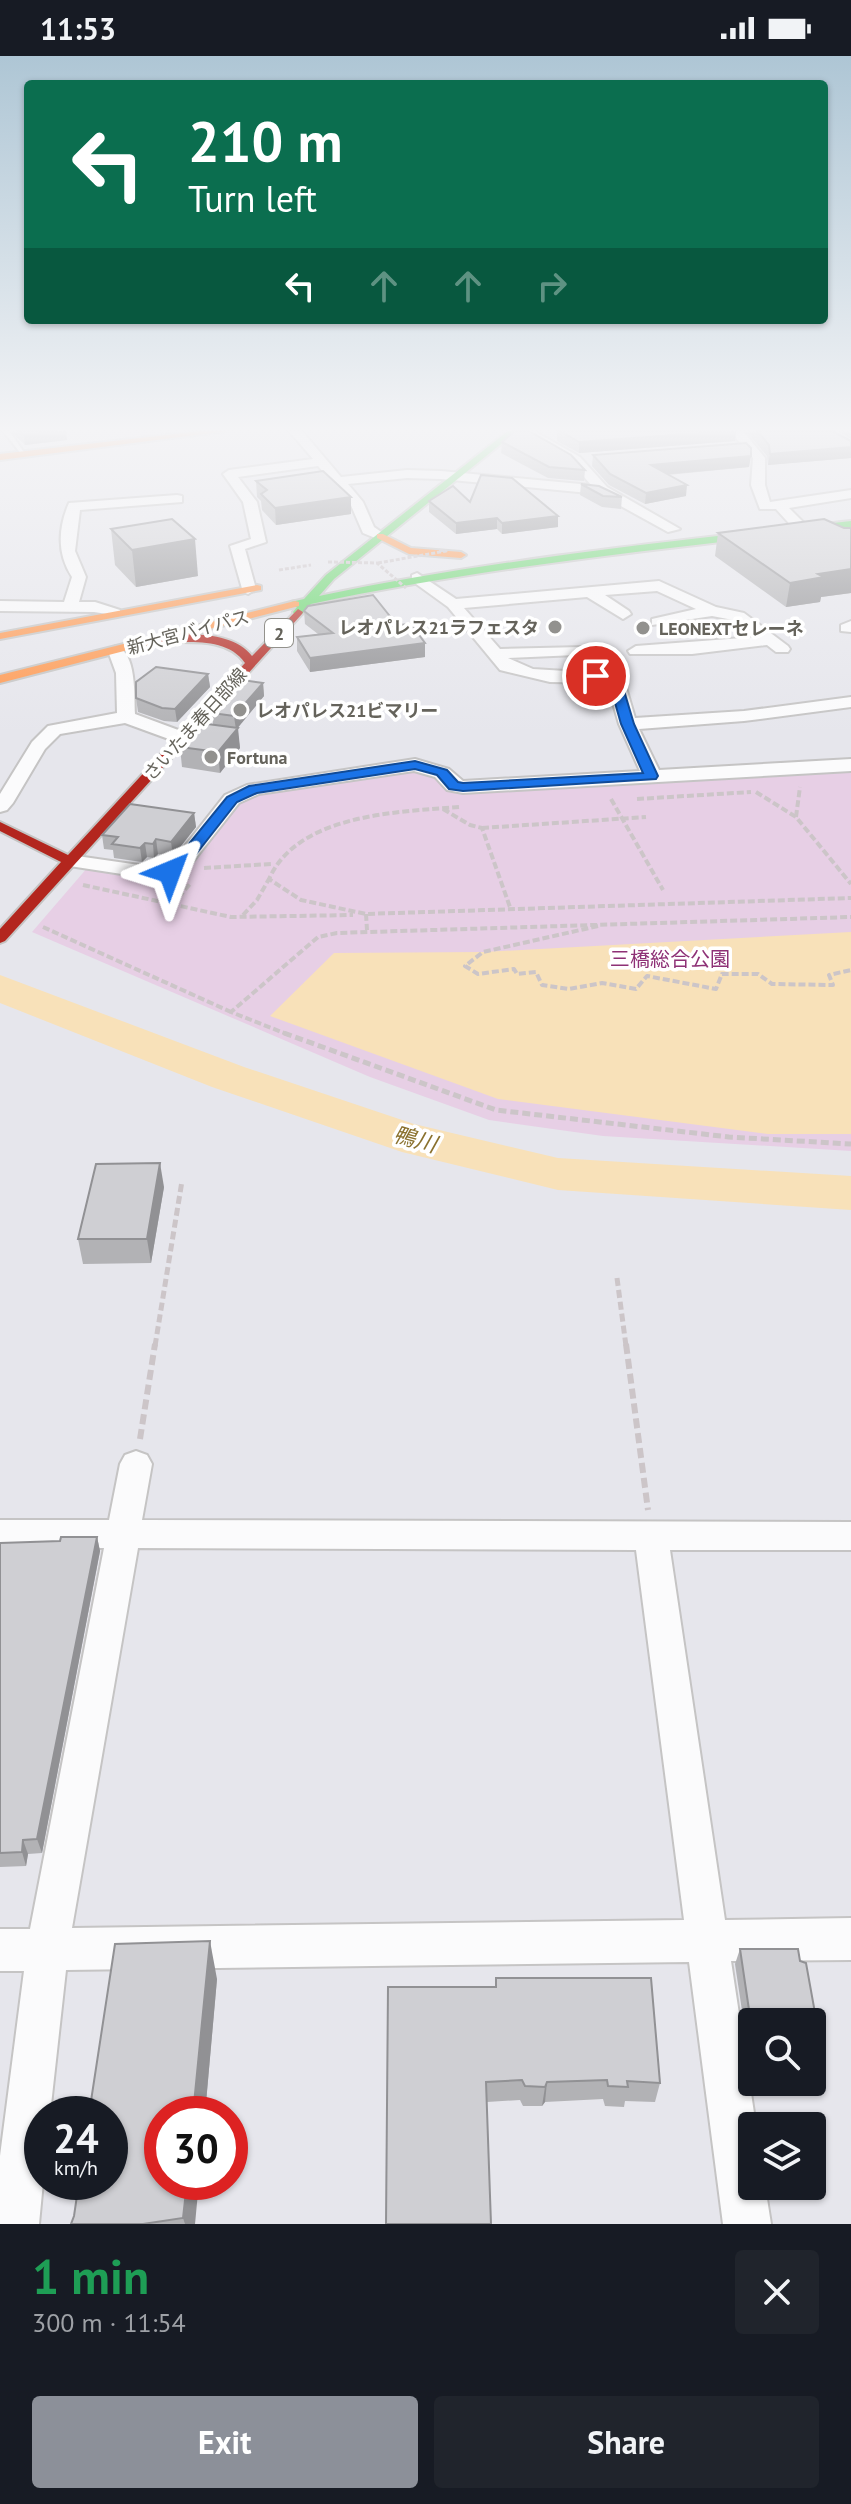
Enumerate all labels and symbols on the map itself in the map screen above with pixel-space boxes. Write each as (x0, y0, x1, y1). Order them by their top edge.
street label: 新大宮バイパス (124, 605, 252, 659)
place label: レオパレス21ラフェスタ (339, 616, 539, 639)
place label: LEONEXTセレーネ (659, 617, 804, 640)
marker: レオパレス21ラフェスタ (546, 618, 564, 636)
road number: 2 (265, 619, 293, 647)
marker: LEONEXTセレーネ (634, 619, 652, 637)
pin (562, 642, 630, 710)
street label: さいたま春日部線 (138, 663, 252, 785)
place label: レオパレス21ビマリー (256, 699, 438, 722)
marker: レオパレス21ビマリー (231, 701, 249, 719)
place label: Fortuna (227, 746, 287, 769)
marker: Fortuna (202, 748, 220, 766)
position arrow (128, 830, 212, 914)
park label: 三橋総合公園 (610, 946, 730, 972)
water label: 鴨川 (390, 1120, 442, 1159)
speed limit sign: 30 (144, 2096, 248, 2200)

